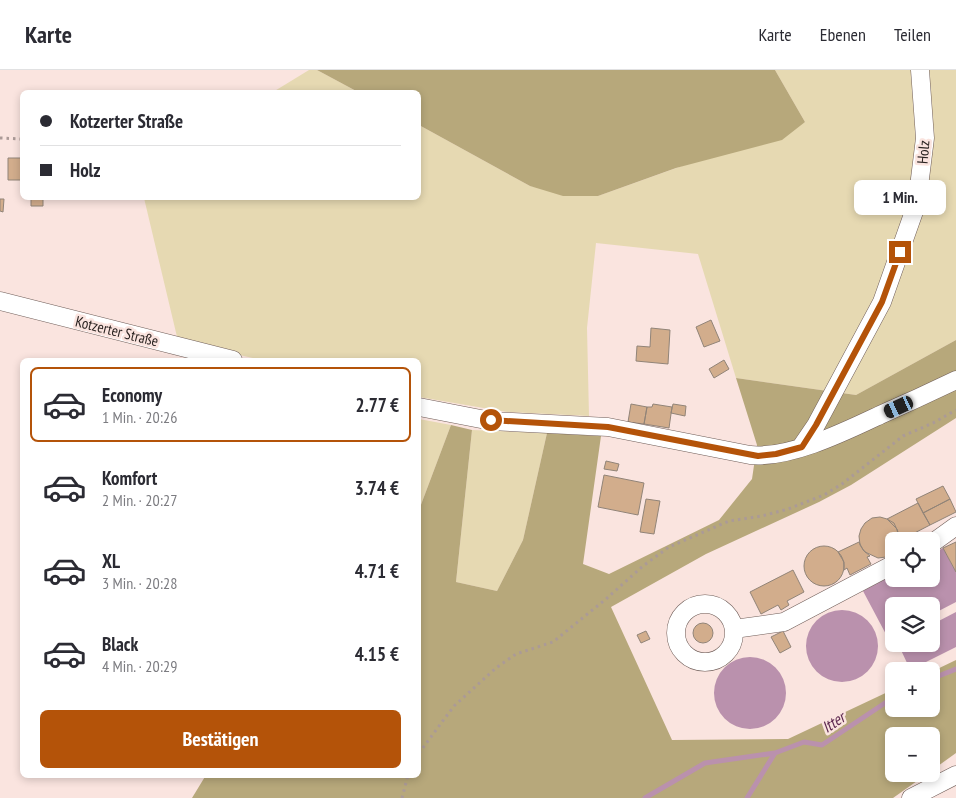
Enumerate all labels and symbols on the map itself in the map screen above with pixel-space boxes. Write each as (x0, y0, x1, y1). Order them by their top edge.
street label: Holz (913, 140, 933, 164)
callout: 1 Min. (854, 180, 946, 214)
route end (889, 241, 911, 263)
street label: Kotzerter Straße (73, 312, 161, 350)
car (882, 394, 915, 420)
route start (480, 409, 502, 431)
water label: Itter (818, 706, 850, 737)

